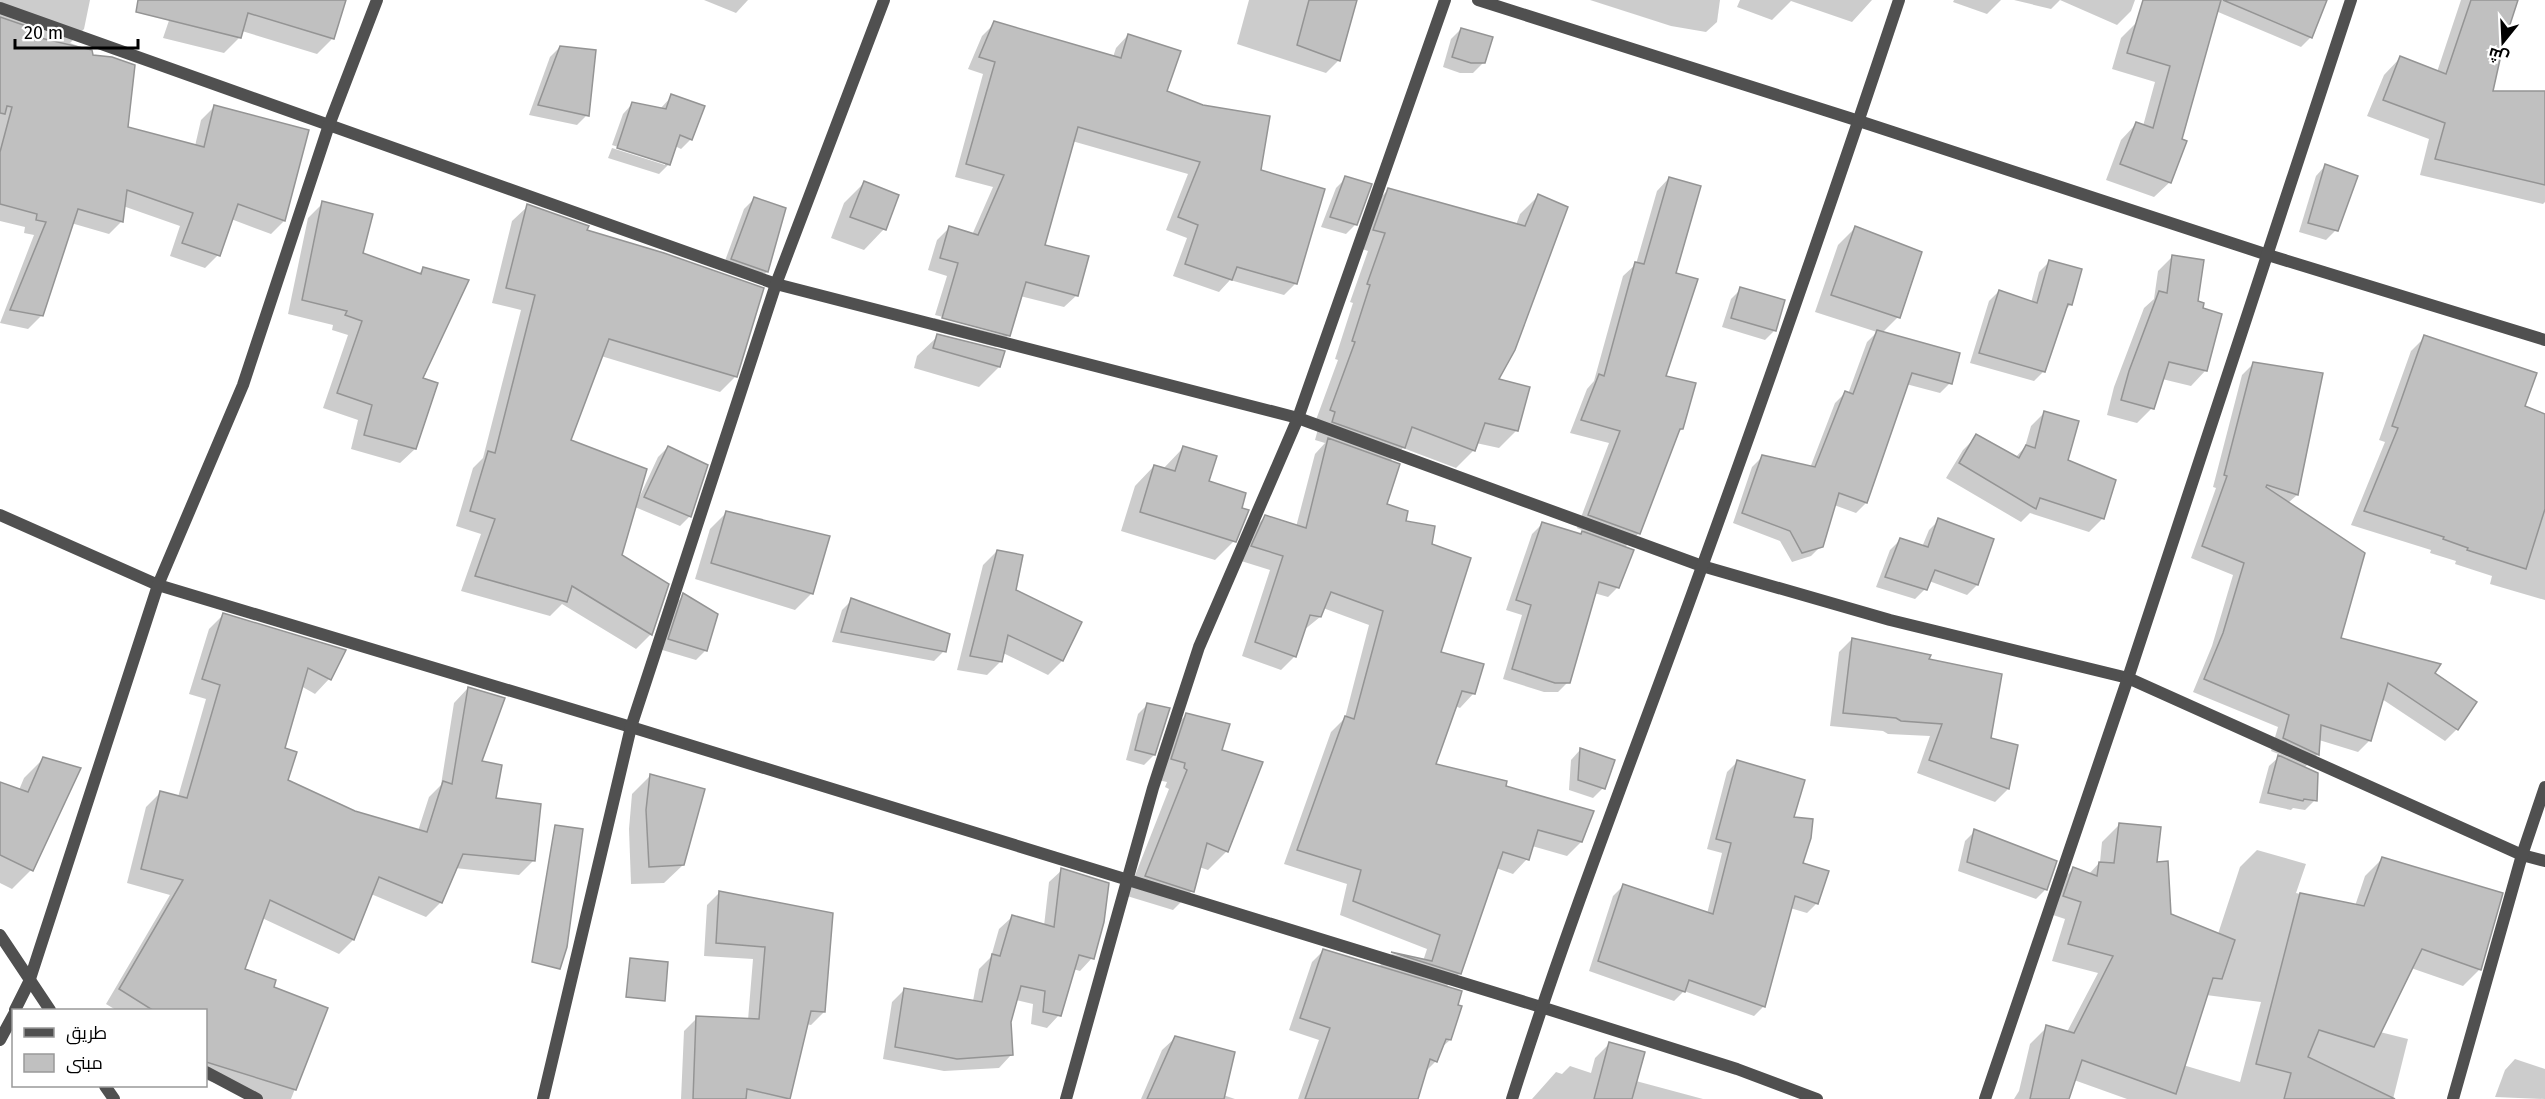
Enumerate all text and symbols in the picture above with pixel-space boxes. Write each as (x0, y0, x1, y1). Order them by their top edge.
scale bar (15, 12, 138, 50)
north arrow (2473, 12, 2533, 72)
text: 20 m (24, 22, 63, 44)
text: ش (2486, 44, 2511, 68)
legend (12, 1009, 207, 1087)
text: طريق (66, 1022, 107, 1045)
text: مبنى (66, 1052, 103, 1074)

